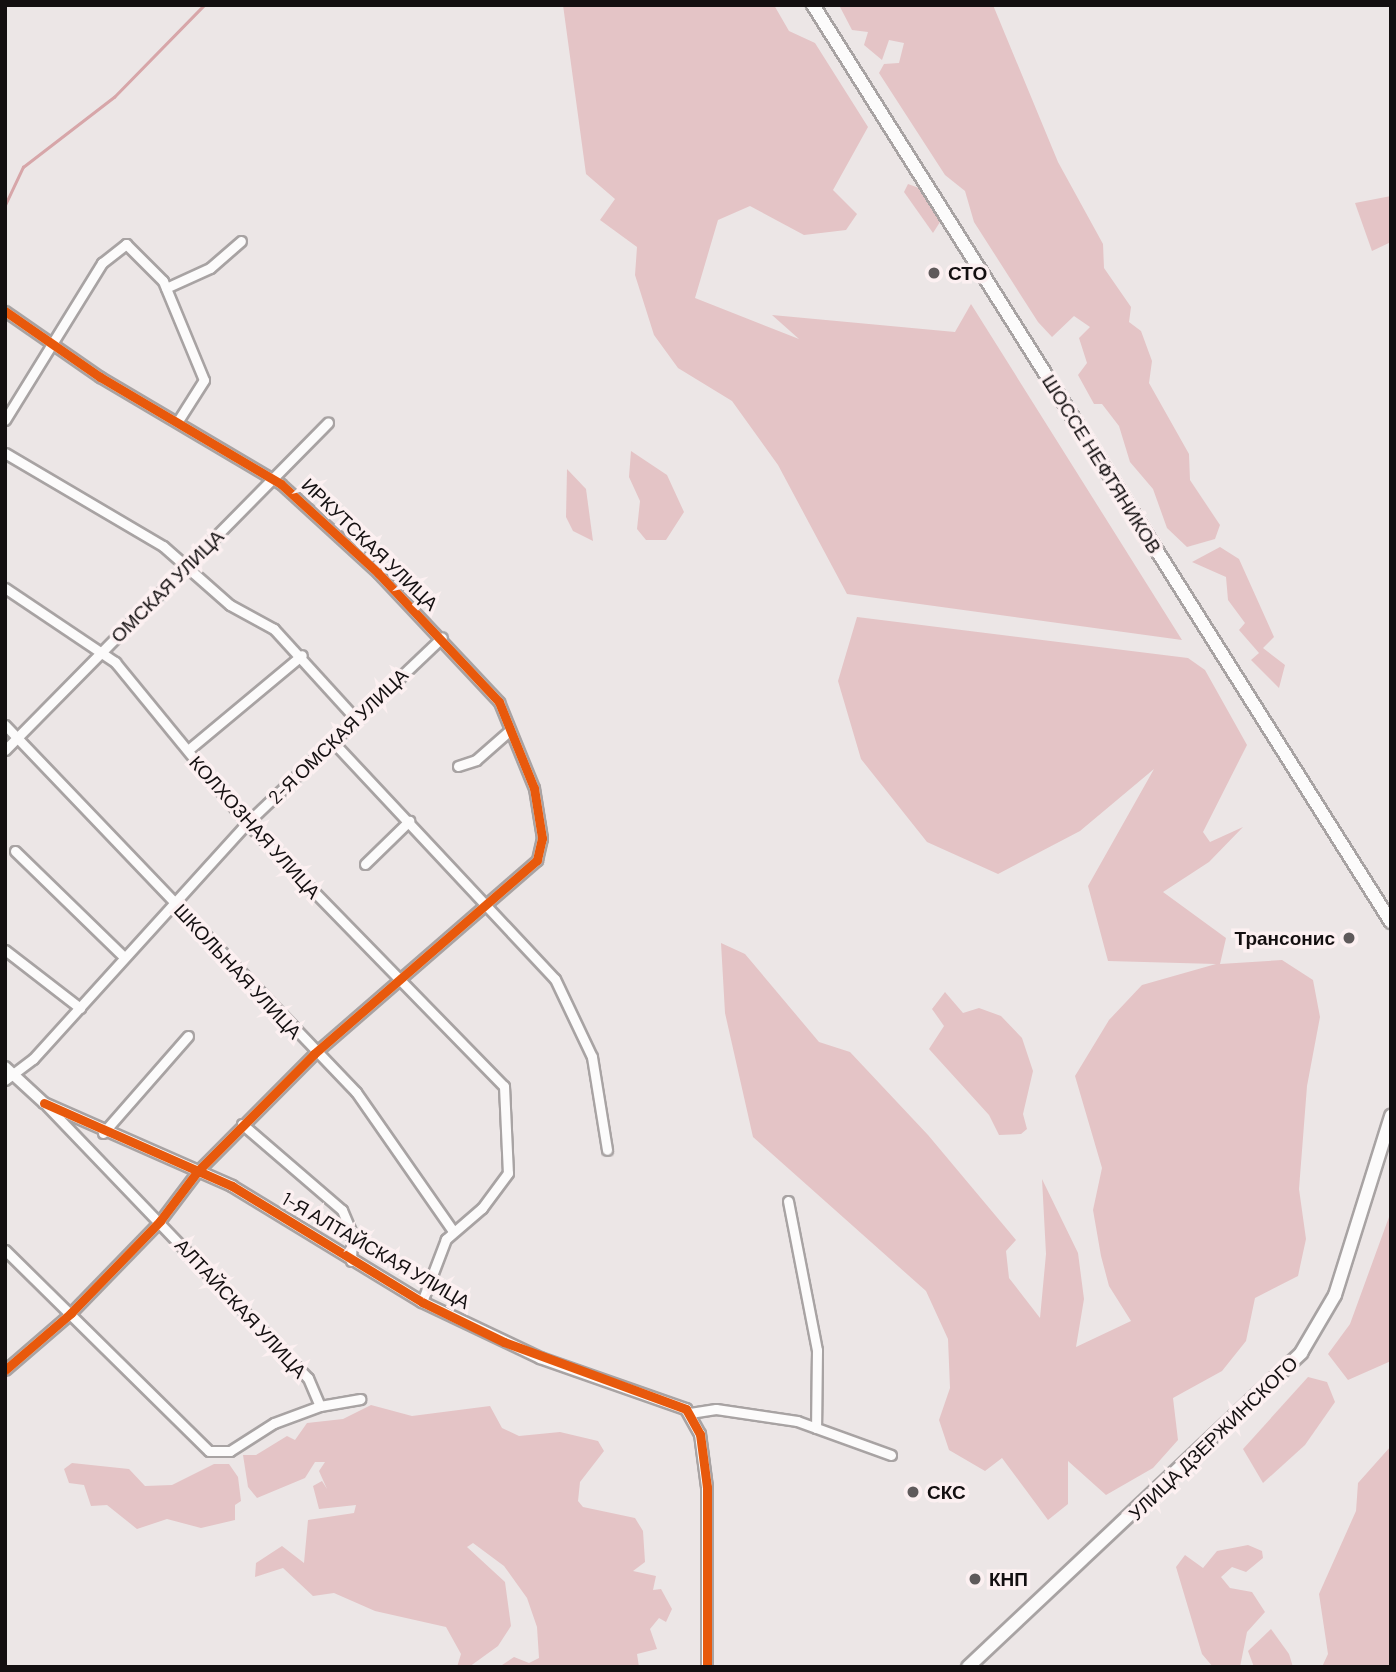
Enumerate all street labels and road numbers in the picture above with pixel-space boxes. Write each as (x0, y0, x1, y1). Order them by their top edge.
street label: ШОССЕ НЕФТЯНИКОВ (1038, 370, 1166, 558)
street label: ИРКУТСКАЯ УЛИЦА (297, 473, 443, 615)
street label: ОМСКАЯ УЛИЦА (106, 525, 228, 647)
street label: 2-Я ОМСКАЯ УЛИЦА (264, 664, 412, 808)
street label: КОЛХОЗНАЯ УЛИЦА (185, 751, 325, 903)
street label: ШКОЛЬНАЯ УЛИЦА (170, 899, 306, 1043)
street label: 1-Я АЛТАЙСКАЯ УЛИЦА (278, 1187, 474, 1313)
street label: АЛТАЙСКАЯ УЛИЦА (171, 1234, 311, 1382)
street label: УЛИЦА ДЗЕРЖИНСКОГО (1124, 1351, 1302, 1525)

